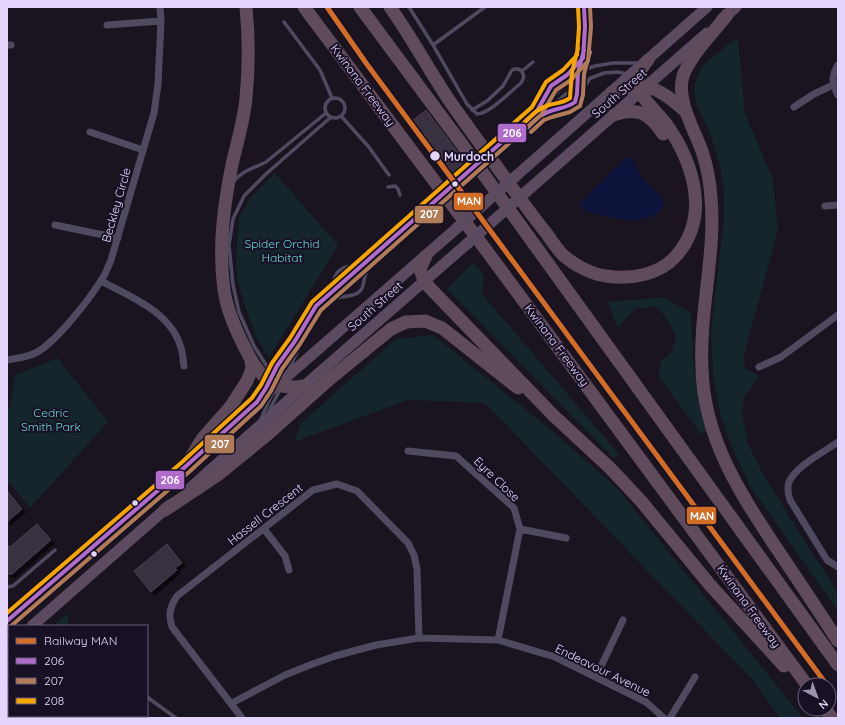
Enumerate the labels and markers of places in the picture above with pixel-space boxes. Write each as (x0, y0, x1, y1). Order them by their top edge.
marker: Murdoch (428, 149, 442, 163)
place label: Murdoch (444, 149, 494, 164)
unlabelled marker (450, 179, 460, 189)
unlabelled marker (130, 498, 140, 508)
unlabelled marker (89, 549, 99, 559)

